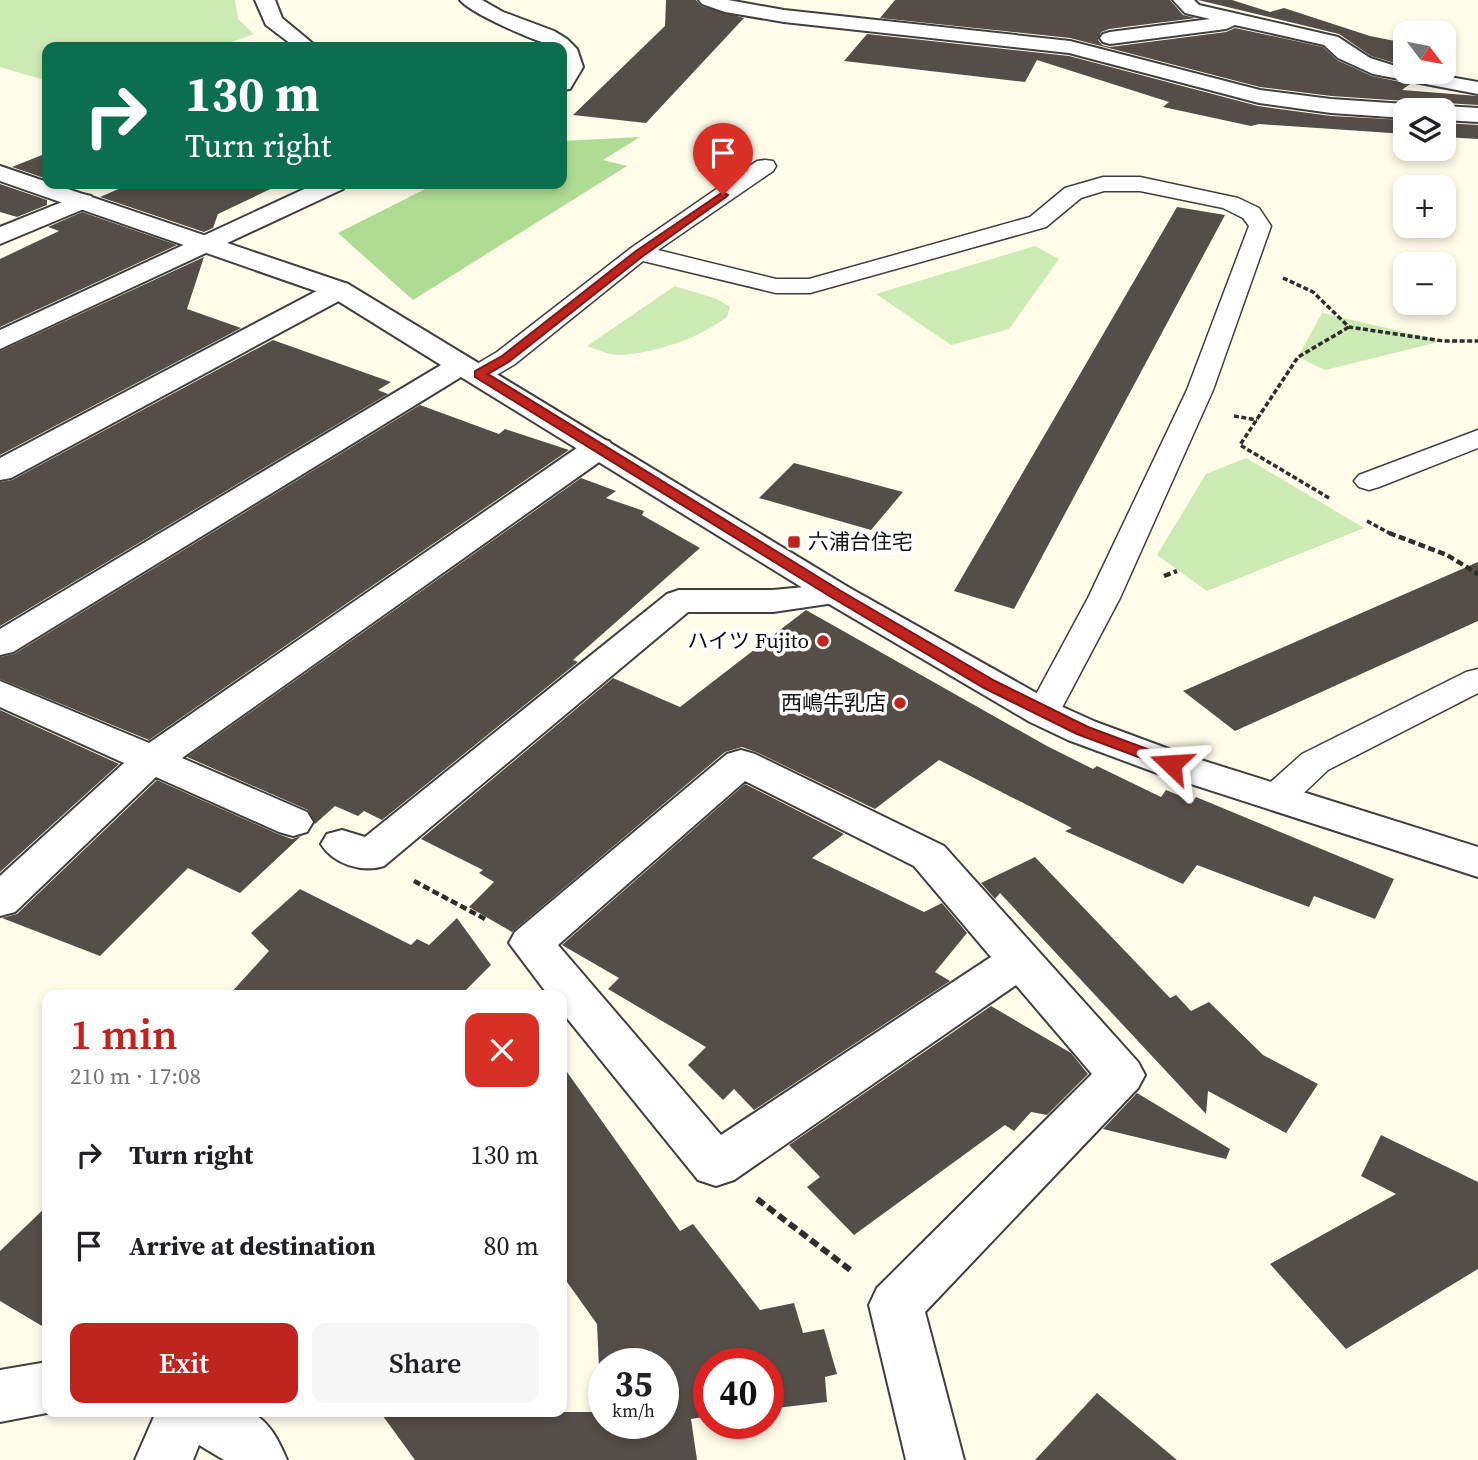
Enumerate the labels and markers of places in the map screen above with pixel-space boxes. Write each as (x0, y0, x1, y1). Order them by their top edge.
pin (693, 123, 753, 195)
place label: 六浦台住宅 (808, 527, 913, 556)
marker: 六浦台住宅 (786, 534, 802, 550)
place label: ハイツ Fujito (687, 626, 809, 655)
marker: ハイツ Fujito (815, 633, 831, 649)
place label: 西嶋牛乳店 (781, 688, 886, 717)
marker: 西嶋牛乳店 (892, 695, 908, 711)

